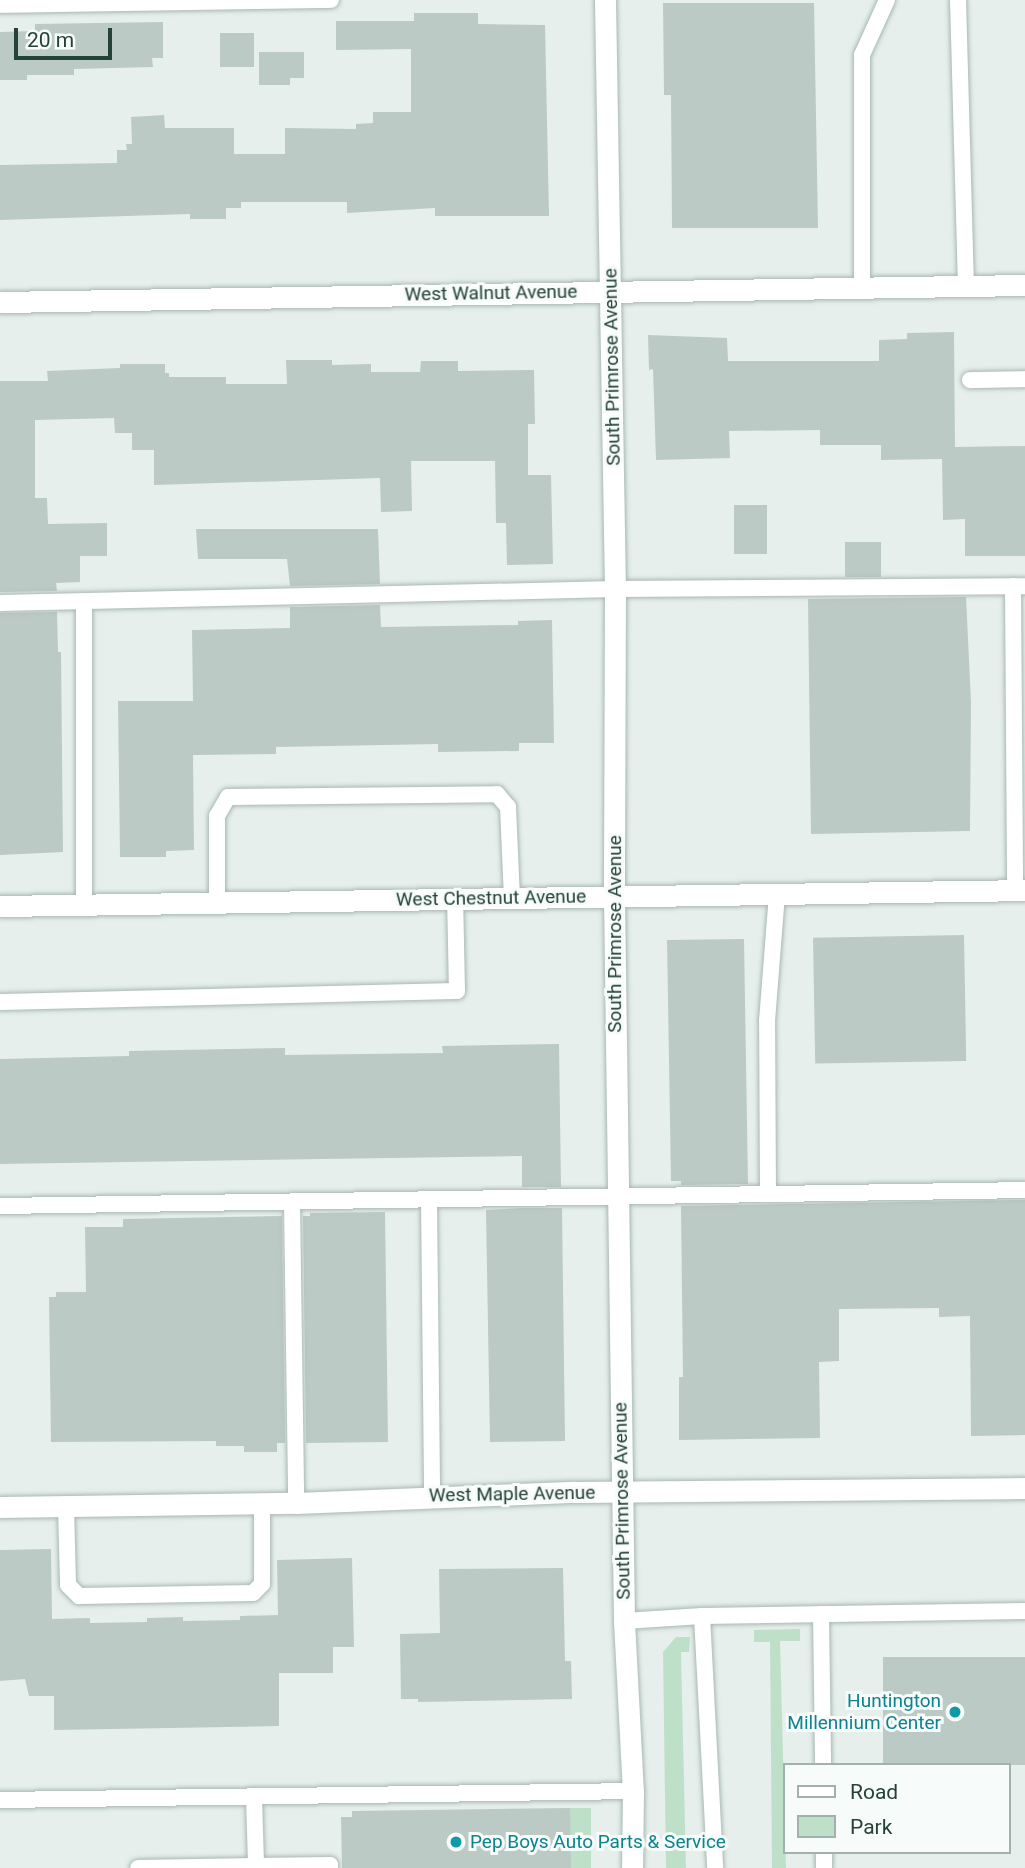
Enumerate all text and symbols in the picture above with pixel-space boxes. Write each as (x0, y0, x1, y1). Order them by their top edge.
scale bar (18, 14, 116, 58)
text: 20 m (27, 28, 74, 52)
street label: South Primrose Avenue (599, 268, 625, 466)
street label: West Walnut Avenue (404, 280, 578, 306)
street label: South Primrose Avenue (604, 835, 626, 1033)
street label: West Chestnut Avenue (396, 885, 586, 911)
street label: South Primrose Avenue (609, 1402, 635, 1600)
street label: West Maple Avenue (429, 1481, 595, 1507)
place label: Huntington Millennium Center (787, 1690, 941, 1734)
marker: Huntington Millennium Center (947, 1704, 963, 1720)
legend (783, 1763, 1011, 1854)
text: Road (850, 1780, 898, 1804)
text: Park (850, 1815, 892, 1839)
place label: Pep Boys Auto Parts & Service (470, 1831, 726, 1853)
marker: Pep Boys Auto Parts & Service (448, 1834, 464, 1850)

